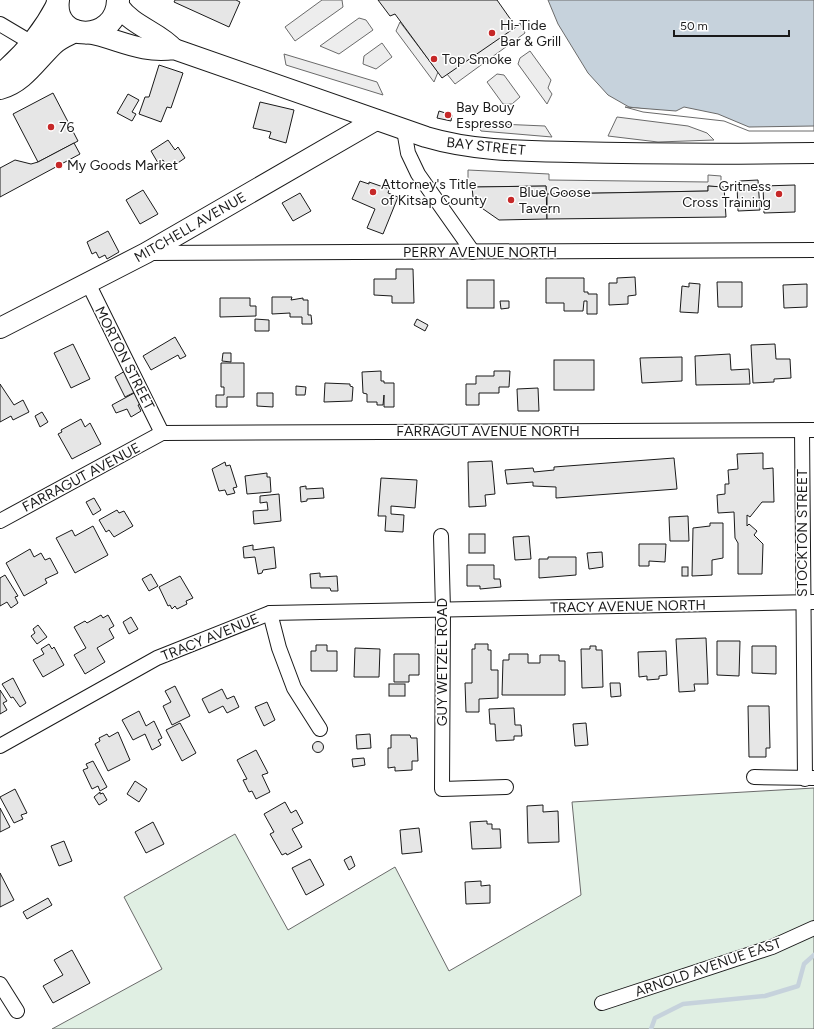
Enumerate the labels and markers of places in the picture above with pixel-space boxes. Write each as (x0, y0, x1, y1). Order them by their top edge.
place label: Hi-Tide Bar & Grill (500, 17, 561, 50)
marker: Hi-Tide Bar & Grill (487, 28, 497, 38)
place label: Top Smoke (442, 51, 512, 68)
marker: Top Smoke (429, 54, 439, 64)
place label: Bay Bouy Espresso (456, 99, 515, 132)
marker: Bay Bouy Espresso (443, 110, 453, 120)
place label: 76 (59, 119, 75, 136)
marker: 76 (46, 122, 56, 132)
place label: My Goods Market (67, 157, 178, 174)
marker: My Goods Market (54, 160, 64, 170)
place label: Attorney's Title of Kitsap County (381, 176, 487, 209)
place label: Gritness Cross Training (682, 178, 771, 211)
place label: Blue Goose Tavern (519, 184, 591, 217)
marker: Attorney's Title of Kitsap County (368, 187, 378, 197)
marker: Gritness Cross Training (774, 189, 784, 199)
marker: Blue Goose Tavern (506, 195, 516, 205)

